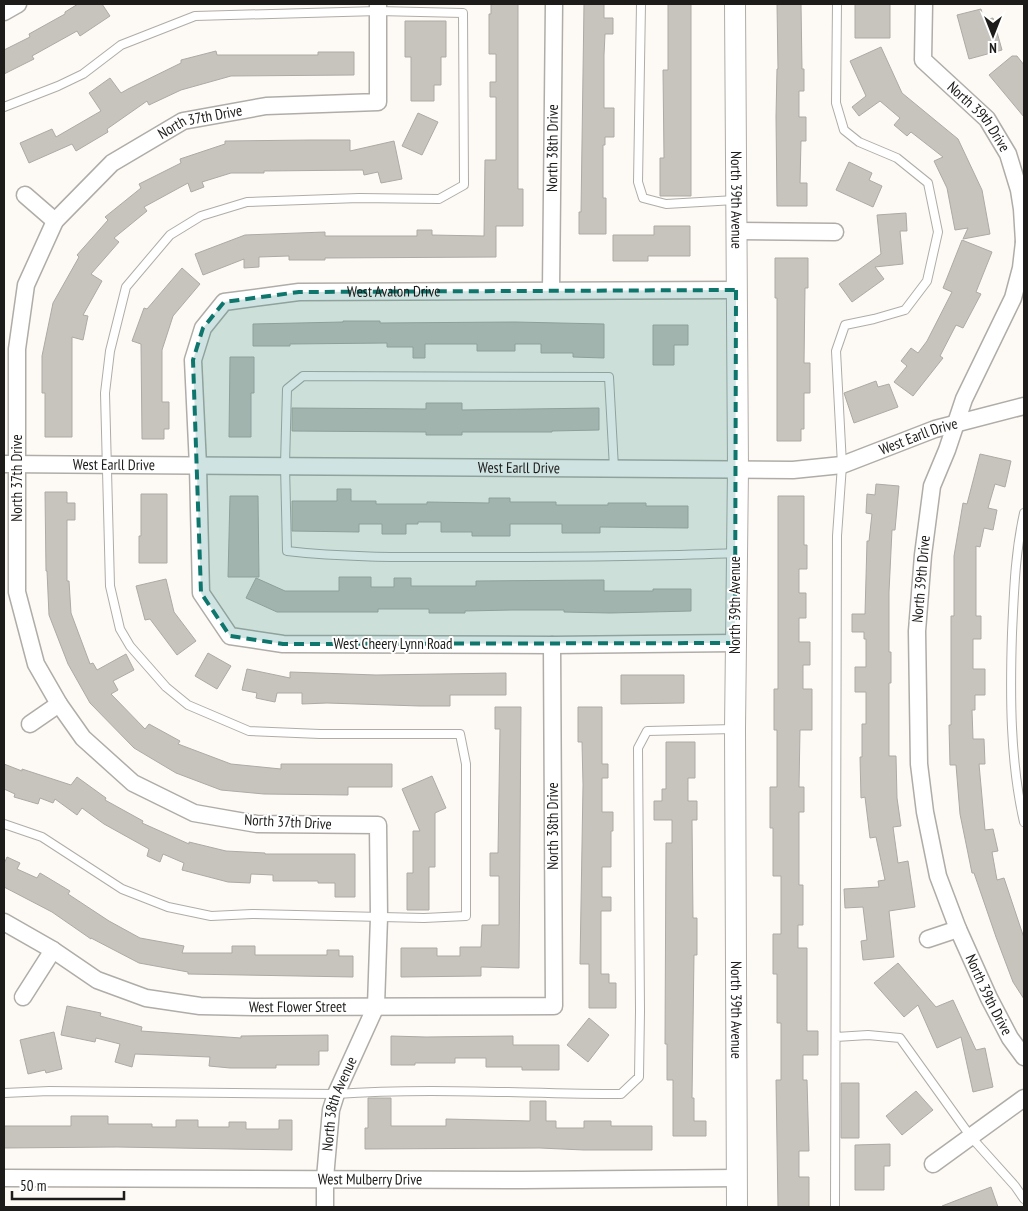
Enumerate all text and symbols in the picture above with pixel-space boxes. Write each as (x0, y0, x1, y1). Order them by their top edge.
north arrow (968, 10, 1018, 60)
text: N (989, 39, 997, 57)
street label: North 39th Drive (943, 77, 1015, 155)
street label: North 37th Drive (154, 100, 244, 143)
street label: North 38th Drive (542, 104, 562, 192)
street label: North 39th Avenue (727, 151, 747, 249)
street label: West Avalon Drive (347, 281, 440, 301)
street label: West Earll Drive (876, 414, 960, 459)
street label: North 37th Drive (7, 434, 26, 522)
street label: West Earll Drive (73, 455, 155, 474)
street label: West Earll Drive (478, 458, 560, 477)
street label: North 39th Drive (907, 534, 934, 623)
street label: North 39th Avenue (725, 556, 744, 654)
street label: West Cheery Lynn Road (334, 634, 453, 653)
street label: North 38th Drive (543, 782, 562, 870)
street label: North 37th Drive (244, 810, 332, 833)
street label: North 39th Drive (962, 951, 1017, 1038)
street label: North 39th Avenue (727, 961, 746, 1059)
street label: West Flower Street (249, 997, 346, 1016)
street label: North 38th Avenue (317, 1053, 361, 1152)
scale bar (12, 1168, 125, 1200)
street label: West Mulberry Drive (318, 1169, 422, 1189)
text: 50 m (20, 1176, 46, 1195)

